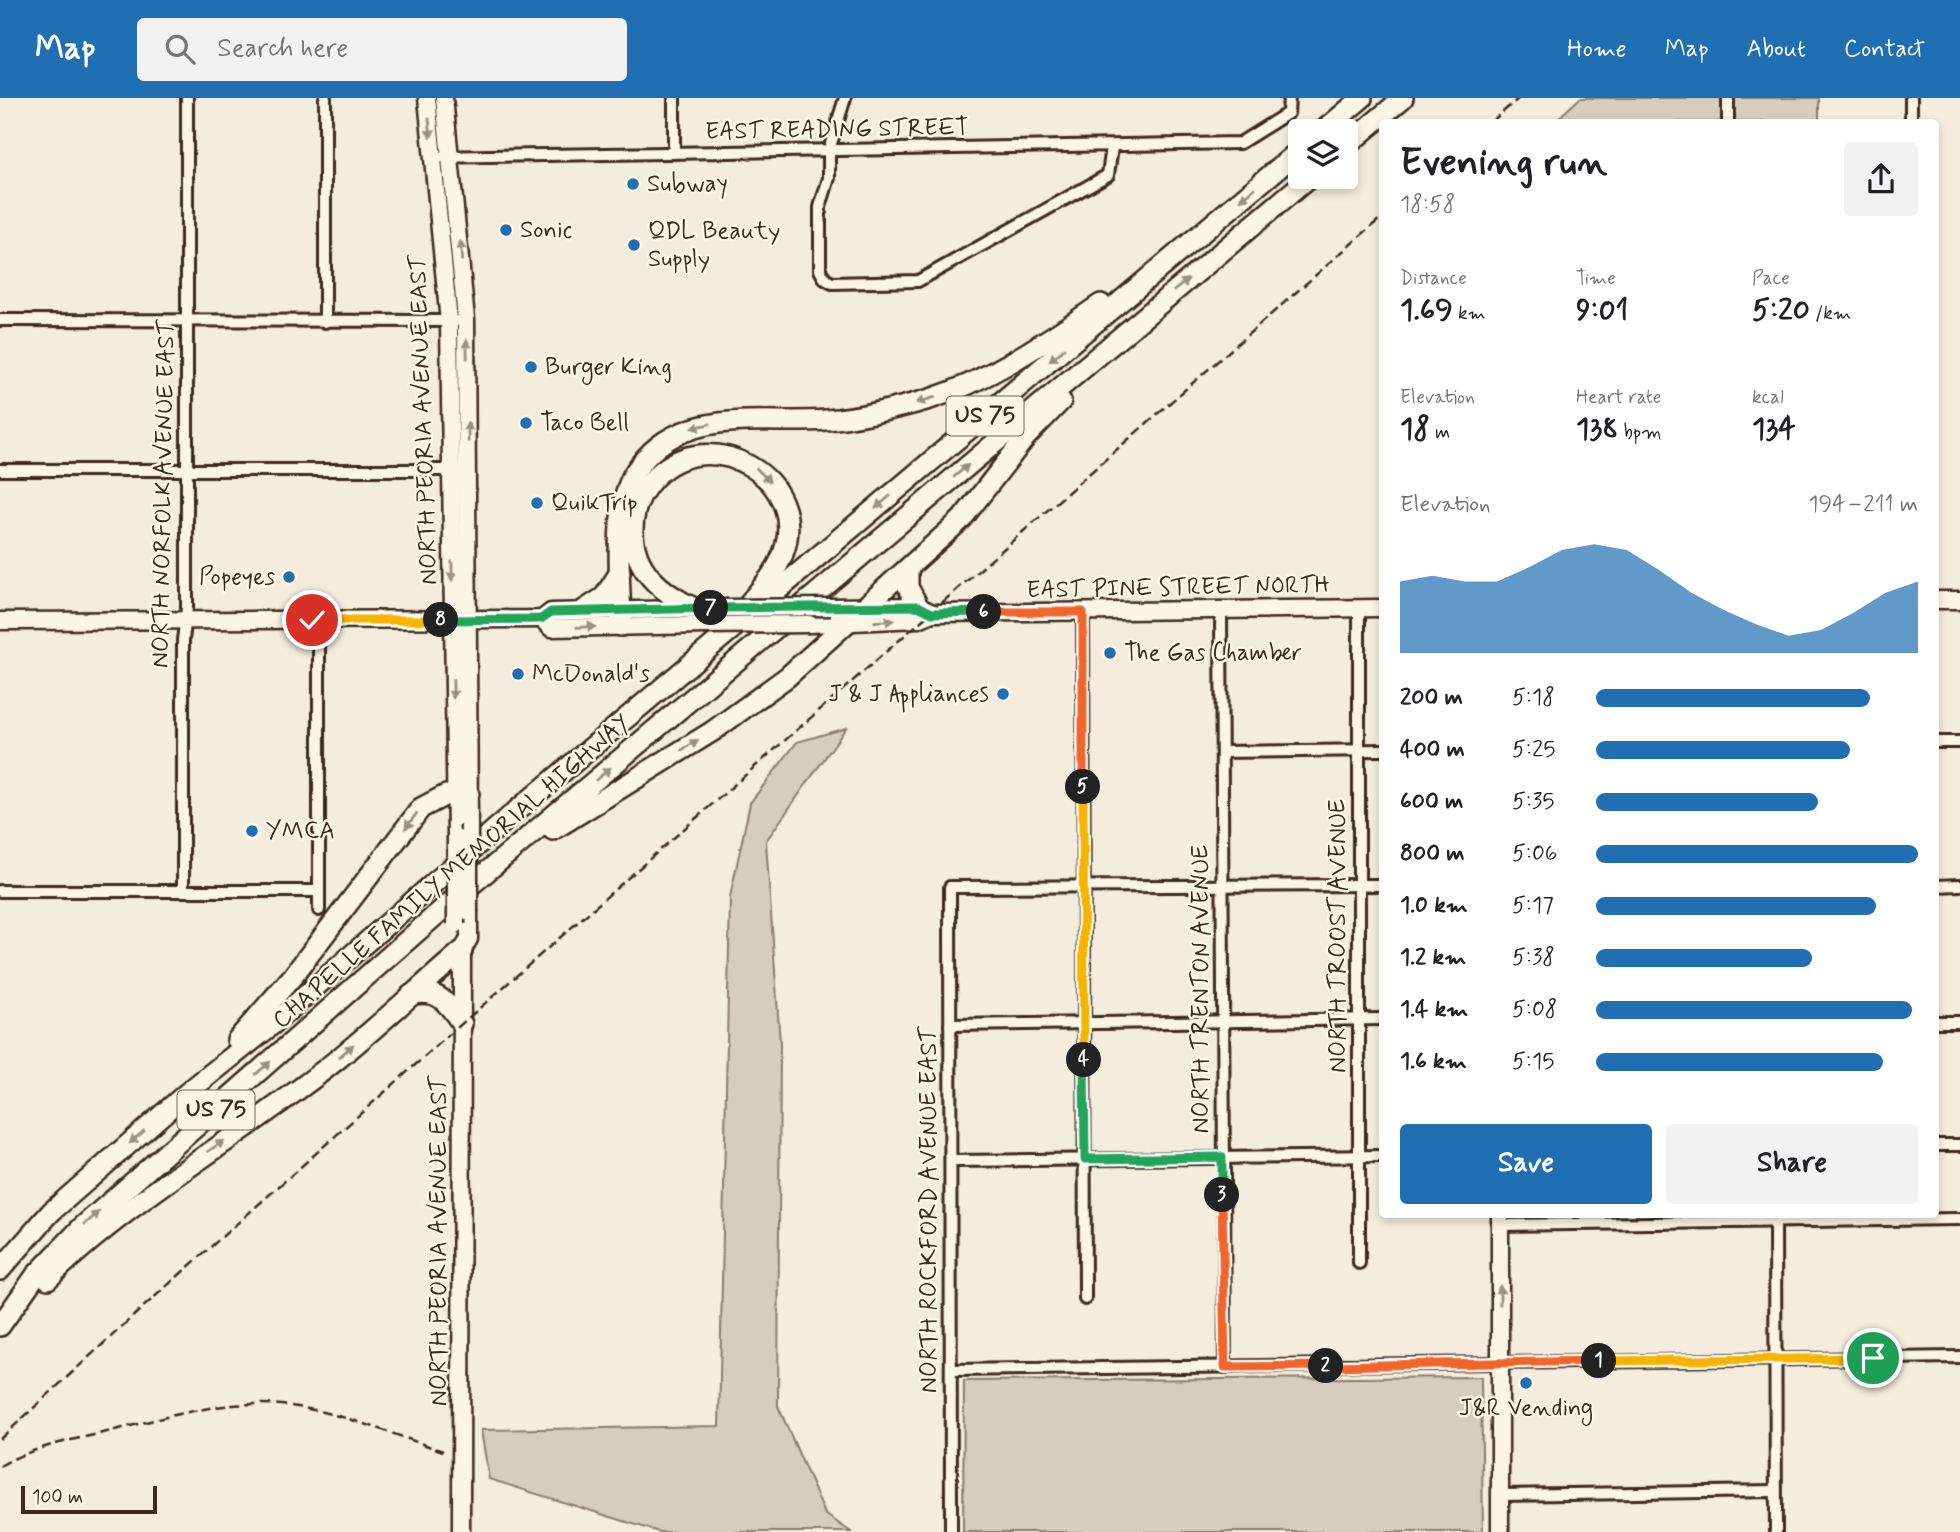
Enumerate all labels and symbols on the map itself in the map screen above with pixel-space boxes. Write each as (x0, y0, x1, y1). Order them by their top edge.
street label: EAST READING STREET (705, 112, 969, 148)
one-way arrow (425, 117, 436, 139)
place label: Subway (647, 169, 728, 200)
marker: Subway (625, 176, 641, 192)
one-way arrow (1239, 186, 1257, 202)
place label: Sonic (520, 215, 572, 246)
place label: QDL Beauty Supply (648, 216, 780, 275)
marker: Sonic (498, 222, 514, 238)
marker: QDL Beauty Supply (626, 237, 642, 253)
one-way arrow (455, 240, 466, 262)
street label: NORTH PEORIA AVENUE EAST (403, 254, 445, 586)
one-way arrow (1173, 278, 1190, 293)
street label: NORTH NORFOLK AVENUE EAST (145, 319, 183, 668)
one-way arrow (461, 338, 472, 360)
one-way arrow (1048, 347, 1066, 363)
place label: Burger King (545, 352, 672, 385)
marker: Burger King (523, 359, 539, 375)
one-way arrow (915, 395, 936, 405)
road number: US 75 (946, 396, 1024, 436)
place label: Taco Bell (540, 408, 629, 439)
marker: Taco Bell (518, 415, 534, 431)
one-way arrow (462, 421, 474, 443)
one-way arrow (690, 421, 712, 432)
one-way arrow (952, 464, 969, 479)
one-way arrow (754, 467, 771, 484)
place label: QuikTrip (551, 488, 638, 519)
one-way arrow (875, 494, 892, 509)
marker: QuikTrip (529, 495, 545, 511)
one-way arrow (446, 560, 458, 582)
place label: Popeyes (199, 562, 275, 593)
marker: Popeyes (281, 569, 297, 585)
street label: EAST PINE STREET NORTH (1026, 570, 1330, 606)
pin (282, 590, 342, 650)
pin: 7 (694, 590, 728, 626)
pin: 6 (967, 594, 1002, 630)
pin: 8 (424, 602, 458, 638)
one-way arrow (873, 616, 895, 627)
one-way arrow (575, 621, 597, 632)
place label: The Gas Chamber (1124, 638, 1302, 669)
marker: The Gas Chamber (1102, 645, 1118, 661)
place label: McDonald's (532, 659, 650, 690)
marker: McDonald's (510, 666, 526, 682)
one-way arrow (447, 678, 459, 700)
place label: J & J Appliances (828, 679, 989, 713)
marker: J & J Appliances (995, 686, 1011, 702)
street label: CHAPELLE FAMILY MEMORIAL HIGHWAY (267, 708, 637, 1036)
one-way arrow (680, 738, 699, 751)
one-way arrow (593, 766, 611, 781)
pin: 5 (1066, 770, 1100, 804)
street label: NORTH TROOST AVENUE (1323, 799, 1354, 1073)
one-way arrow (404, 812, 418, 830)
place label: YMCA (266, 816, 335, 847)
marker: YMCA (244, 823, 260, 839)
street label: NORTH TRENTON AVENUE (1186, 844, 1217, 1133)
street label: NORTH ROCKFORD AVENUE EAST (914, 1026, 945, 1393)
pin: 4 (1066, 1042, 1102, 1077)
one-way arrow (338, 1044, 355, 1059)
one-way arrow (254, 1060, 272, 1076)
street label: NORTH PEORIA AVENUE EAST (424, 1075, 455, 1406)
road number: US 75 (178, 1091, 255, 1130)
one-way arrow (128, 1129, 145, 1144)
one-way arrow (206, 1140, 226, 1153)
pin: 3 (1204, 1178, 1240, 1212)
one-way arrow (83, 1210, 101, 1226)
one-way arrow (1494, 1283, 1506, 1305)
pin (1843, 1328, 1903, 1388)
pin: 1 (1582, 1344, 1616, 1378)
pin: 2 (1308, 1348, 1344, 1384)
marker: J&R Vending (1518, 1375, 1534, 1391)
place label: J&R Vending (1459, 1393, 1593, 1426)
scale bar (21, 1483, 158, 1515)

